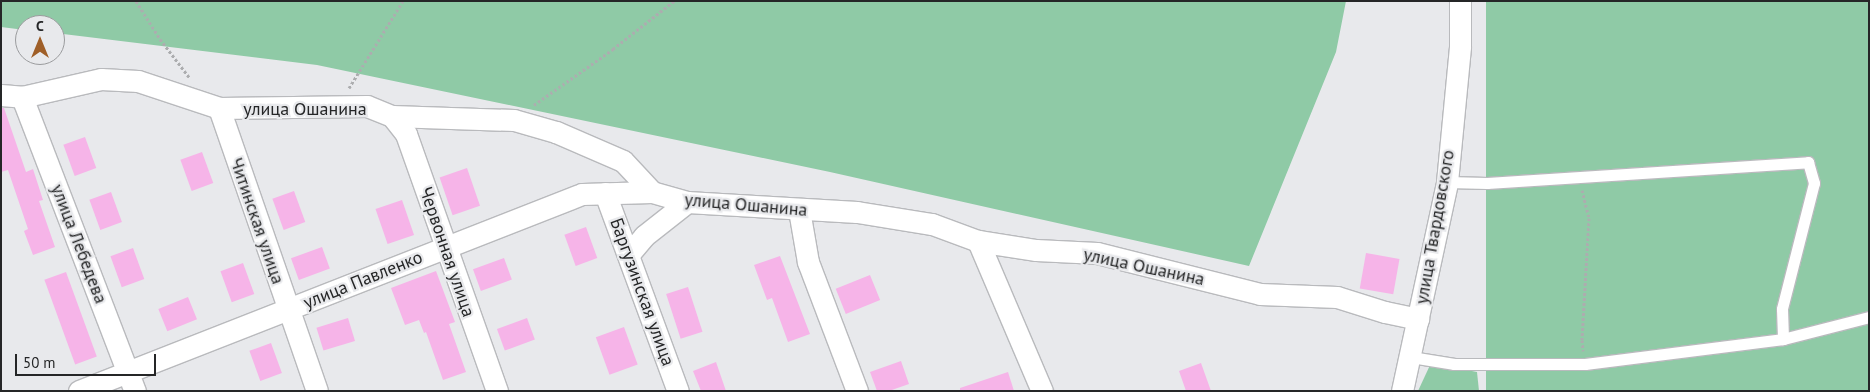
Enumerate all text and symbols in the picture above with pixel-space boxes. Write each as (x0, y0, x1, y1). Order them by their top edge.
north arrow (15, 15, 65, 65)
text: С (36, 17, 44, 35)
street label: улица Ошанина (243, 98, 367, 120)
street label: улица Твардовского (1411, 148, 1459, 306)
street label: Читинская улица (225, 155, 289, 287)
street label: улица Лебедева (46, 181, 112, 307)
street label: Червонная улица (415, 184, 479, 320)
street label: улица Ошанина (684, 189, 808, 221)
street label: Баргузинская улица (605, 215, 679, 369)
street label: улица Ошанина (1081, 244, 1207, 290)
street label: улица Павленко (300, 246, 426, 314)
scale bar (18, 344, 159, 376)
text: 50 m (23, 353, 56, 372)

